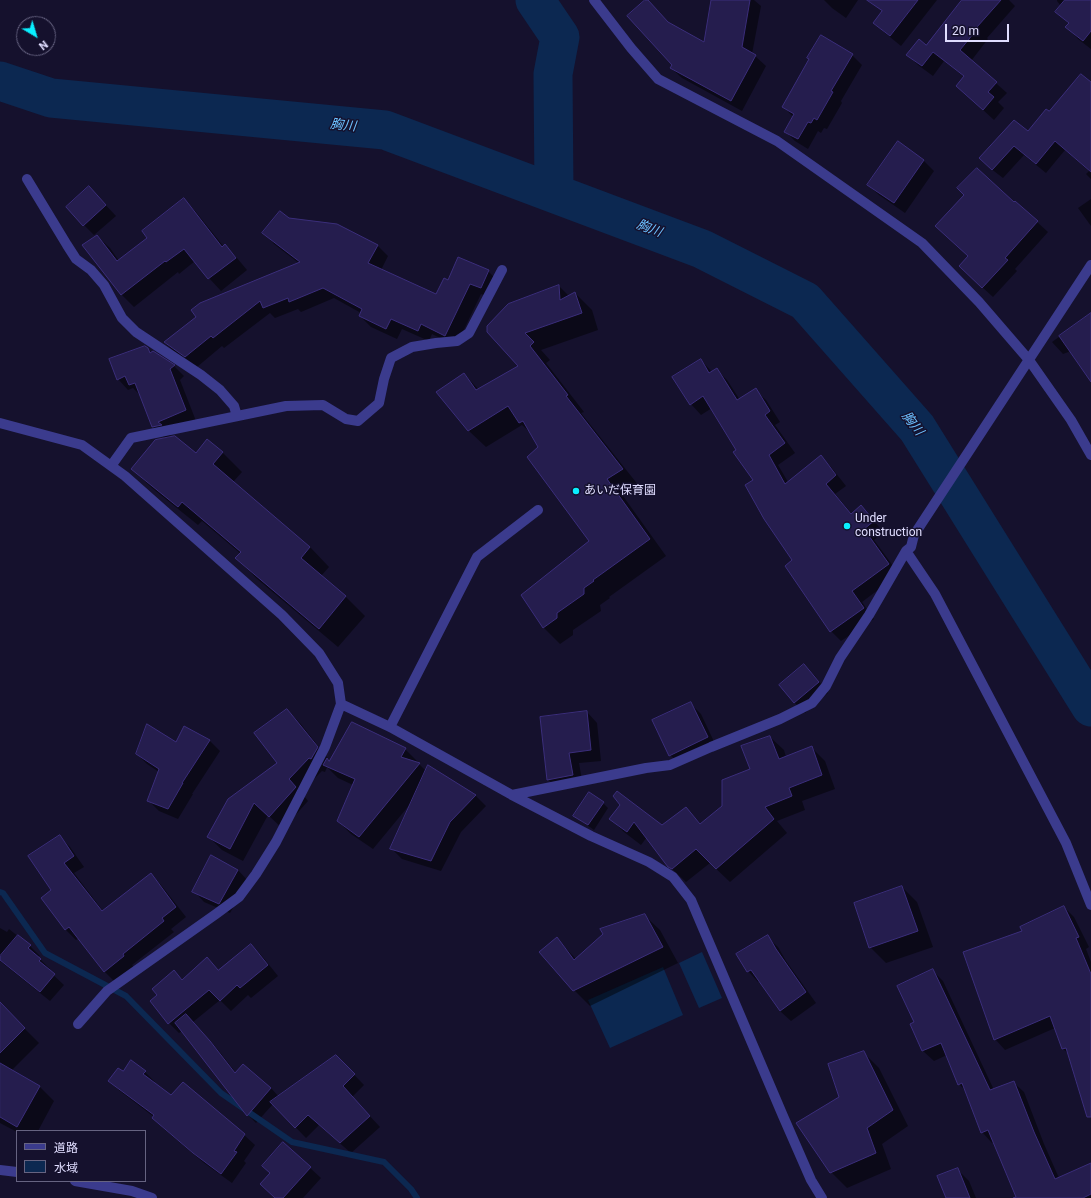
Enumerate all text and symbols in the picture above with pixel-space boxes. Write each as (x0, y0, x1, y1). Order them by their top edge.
north arrow (16, 16, 56, 56)
scale bar (947, 16, 1011, 42)
text: 20 m (952, 24, 979, 38)
text: N (36, 38, 50, 53)
water label: 胸川 (329, 117, 357, 135)
water label: 胸川 (634, 217, 664, 241)
water label: 胸川 (898, 409, 926, 439)
place label: あいだ保育園 (584, 484, 656, 498)
marker: あいだ保育園 (571, 486, 581, 496)
place label: Under construction (855, 512, 922, 540)
marker: Under construction (842, 521, 852, 531)
legend (16, 1130, 146, 1182)
text: 道路 (54, 1141, 78, 1155)
text: 水域 (54, 1161, 78, 1175)

